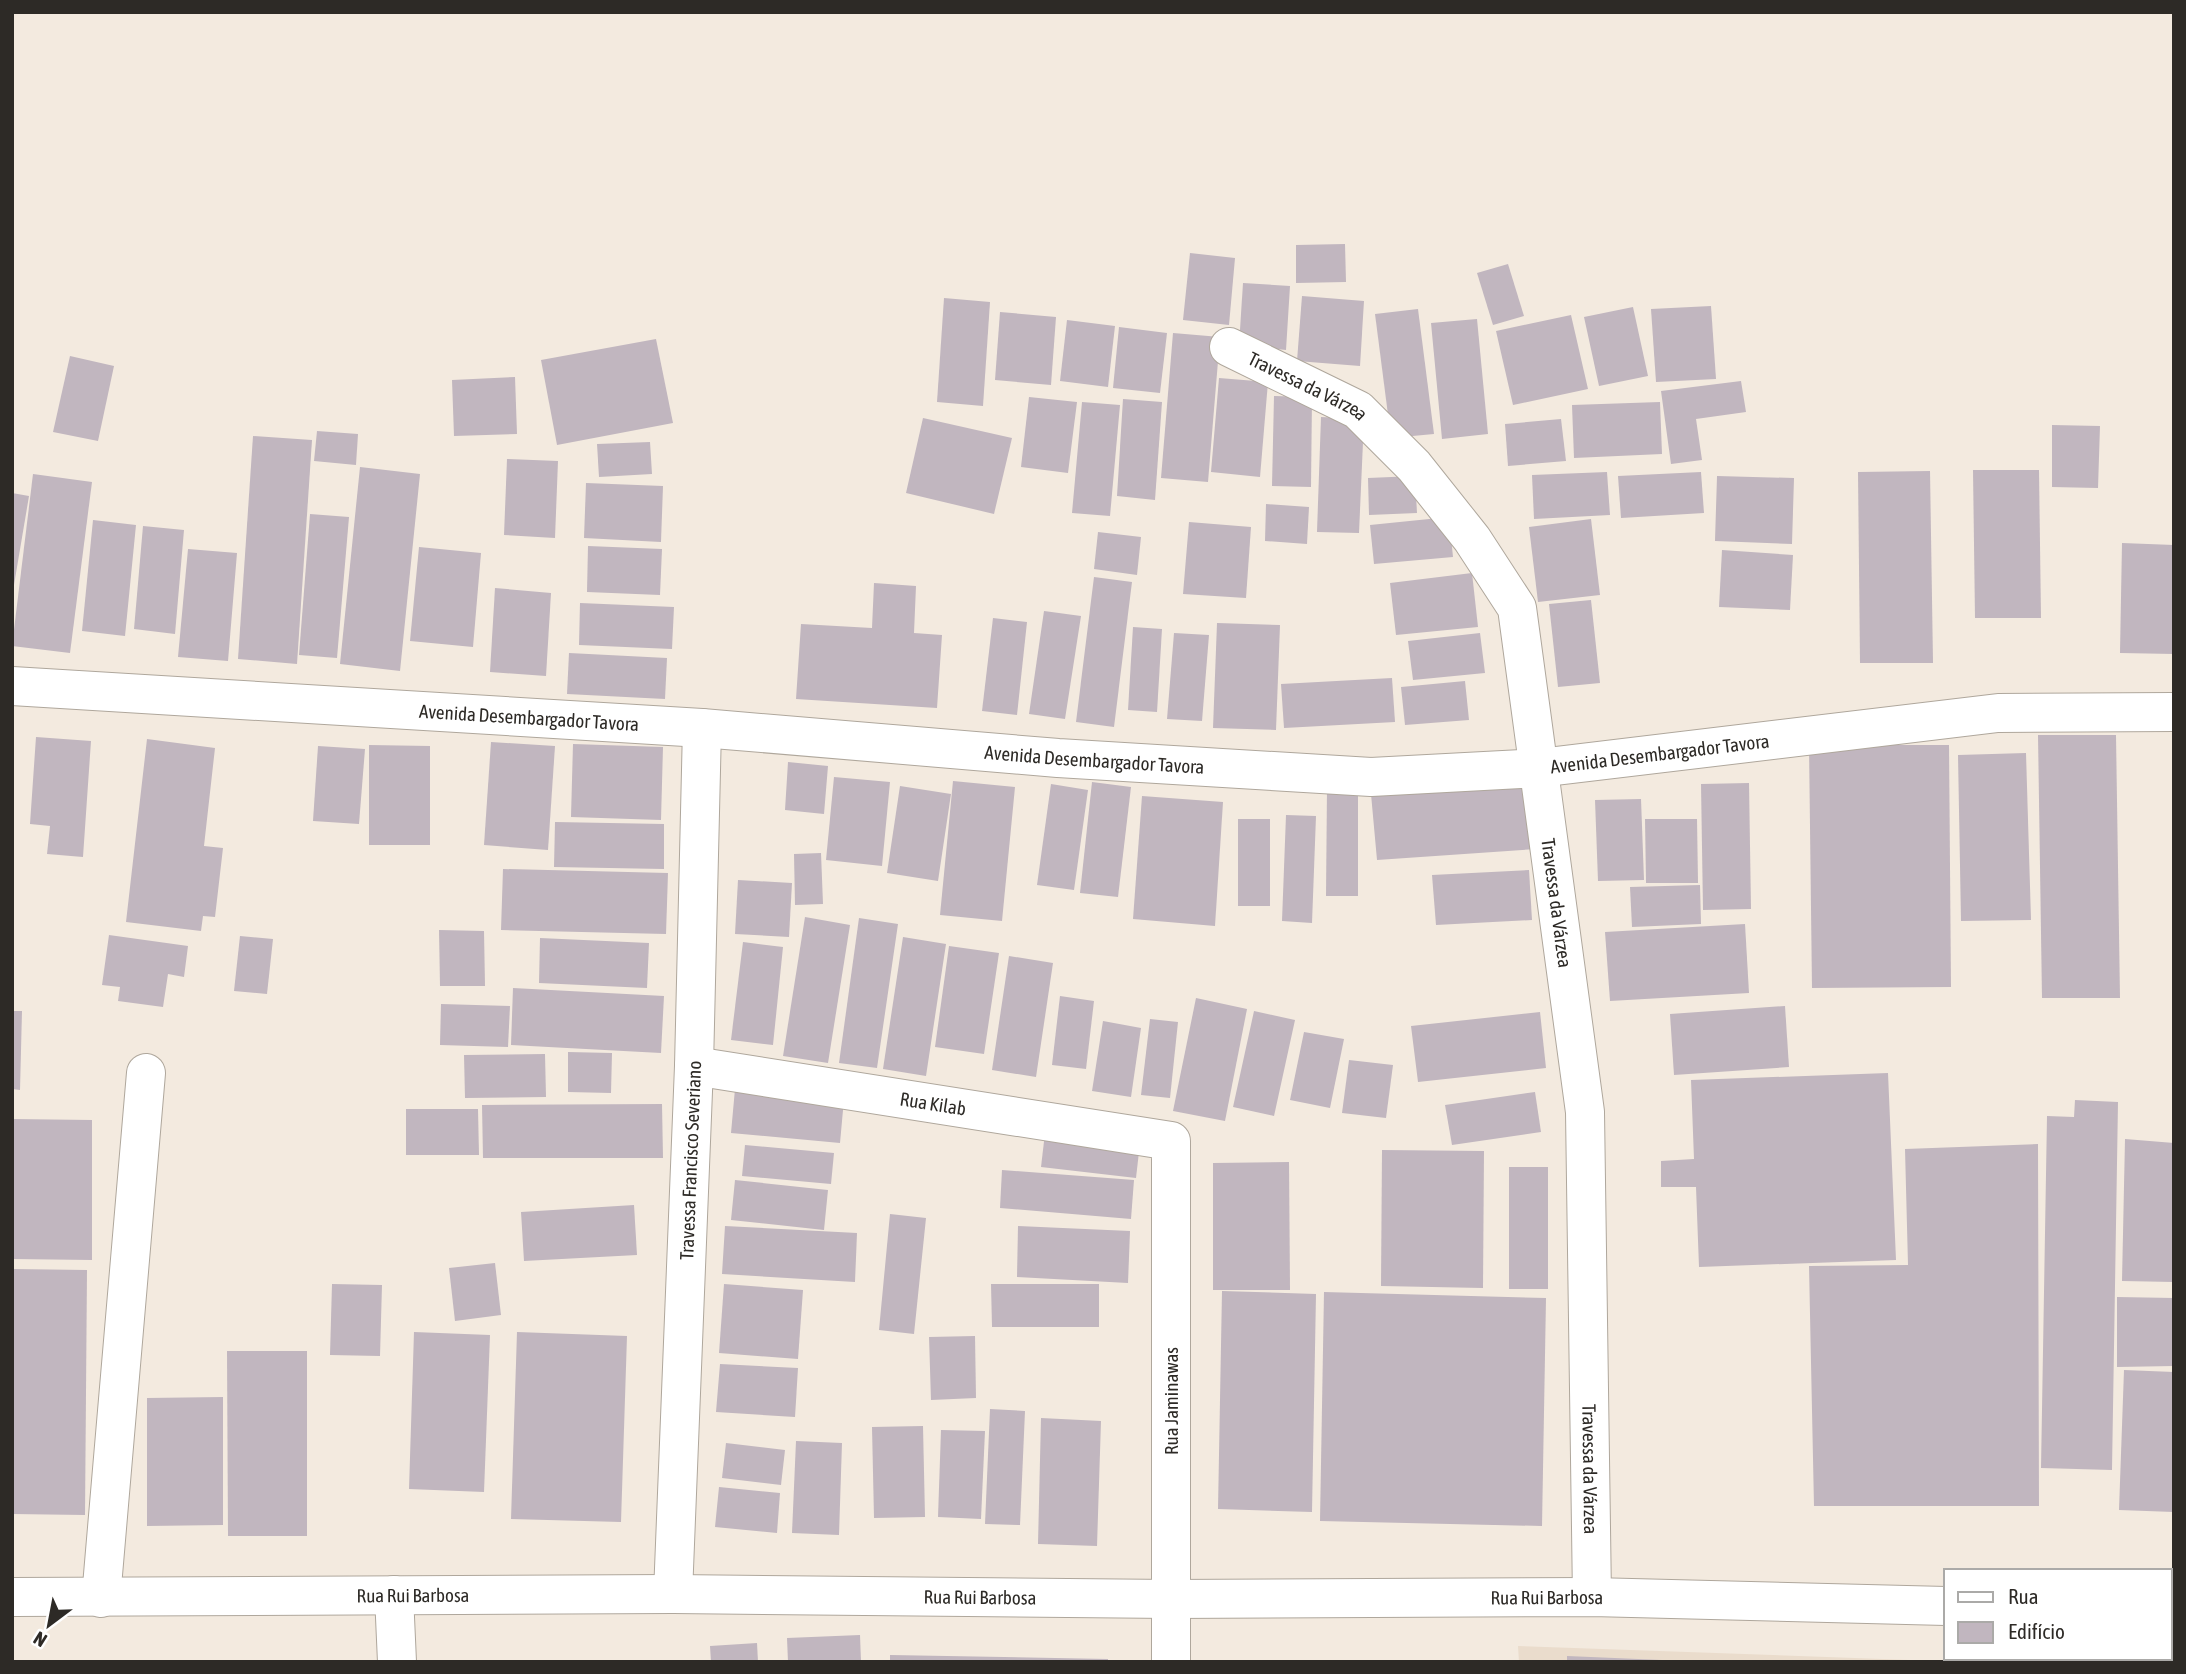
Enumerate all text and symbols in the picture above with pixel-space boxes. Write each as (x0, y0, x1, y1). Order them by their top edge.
street label: Travessa da Várzea (1245, 347, 1373, 425)
street label: Avenida Desembargador Tavora (418, 700, 640, 735)
street label: Avenida Desembargador Tavora (1549, 730, 1770, 778)
street label: Avenida Desembargador Tavora (984, 741, 1205, 778)
street label: Travessa da Várzea (1537, 837, 1576, 969)
street label: Travessa Francisco Severiano (675, 1060, 705, 1260)
street label: Rua Kilab (898, 1088, 968, 1120)
street label: Rua Jaminawas (1160, 1347, 1182, 1455)
street label: Travessa da Várzea (1578, 1404, 1602, 1534)
legend (1944, 1569, 2172, 1660)
street label: Rua Rui Barbosa (357, 1584, 469, 1606)
text: Rua (2008, 1584, 2038, 1608)
street label: Rua Rui Barbosa (923, 1586, 1036, 1609)
street label: Rua Rui Barbosa (1490, 1586, 1604, 1608)
north arrow (14, 1590, 84, 1660)
text: Edifício (2008, 1619, 2065, 1643)
text: N (29, 1627, 51, 1652)

